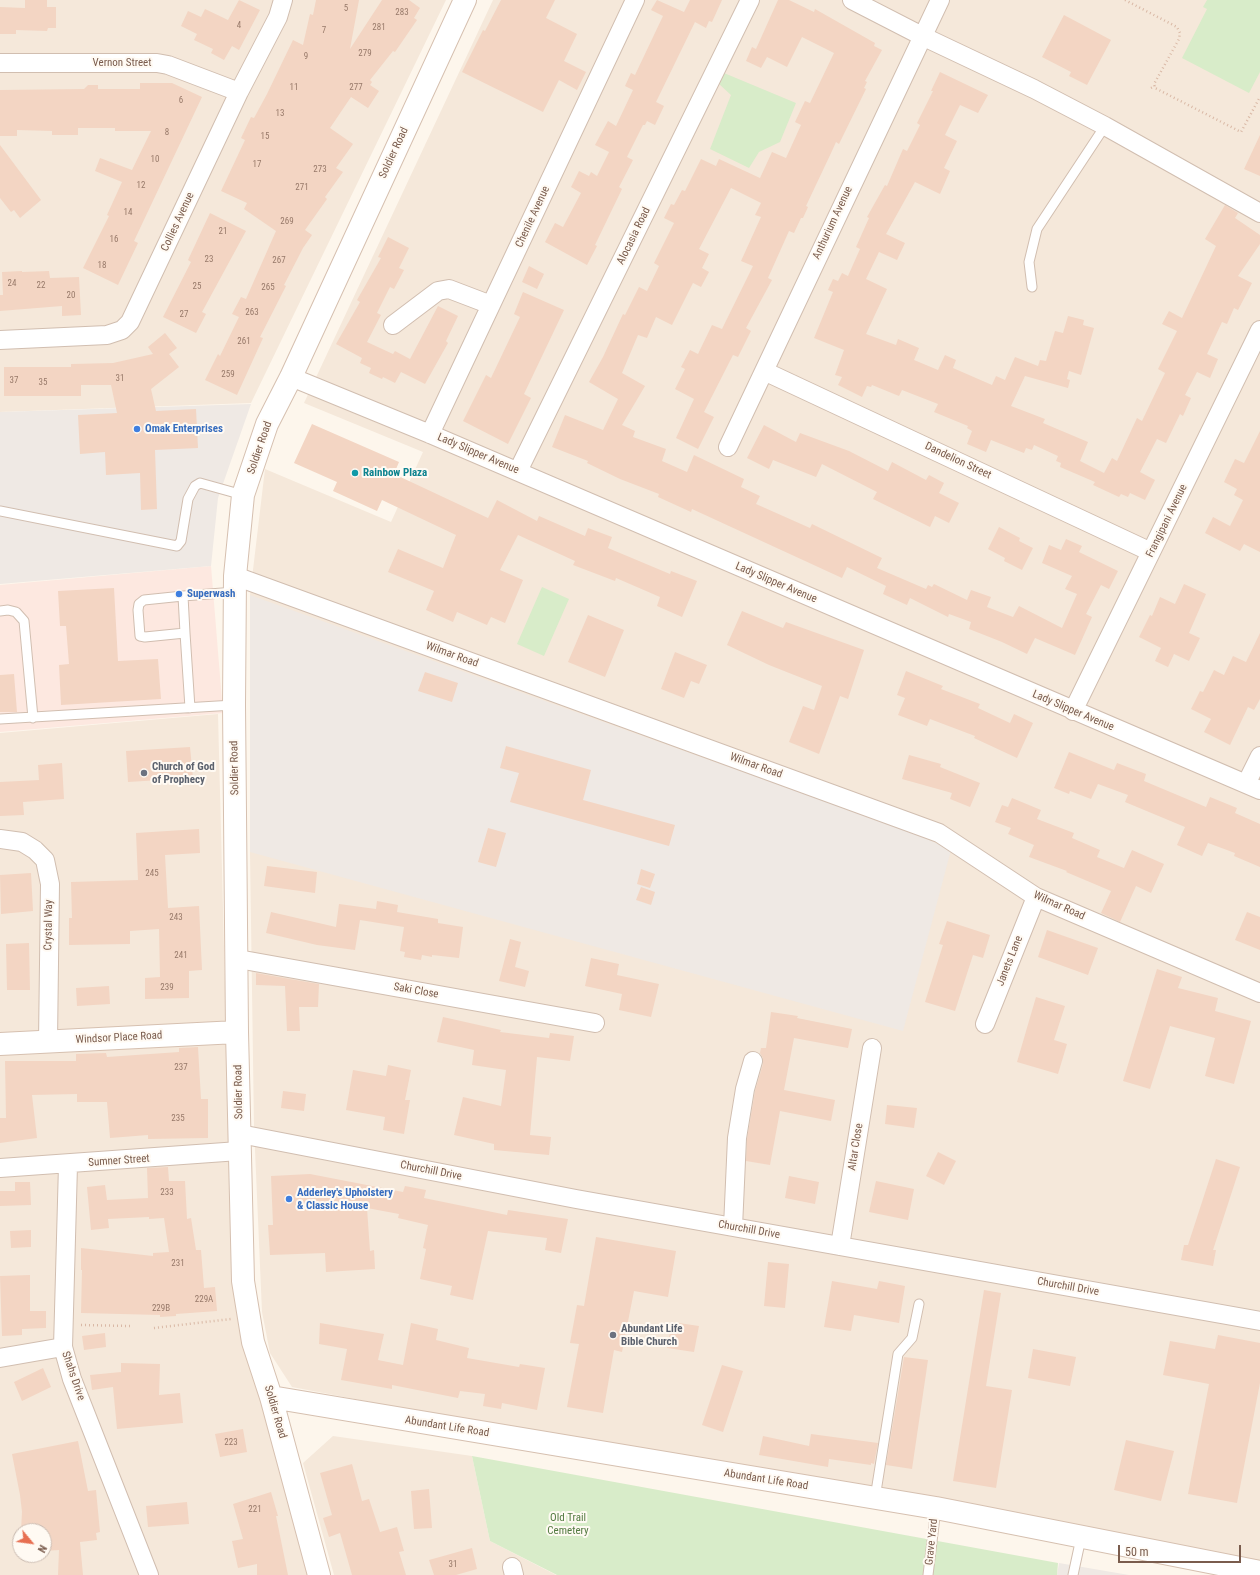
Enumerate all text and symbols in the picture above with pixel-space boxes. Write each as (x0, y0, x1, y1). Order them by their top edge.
house number: 5 (344, 4, 348, 14)
house number: 283 (395, 8, 409, 18)
house number: 4 (237, 21, 241, 31)
house number: 281 (372, 23, 386, 33)
house number: 7 (322, 26, 326, 36)
house number: 279 (358, 49, 372, 59)
house number: 9 (304, 52, 308, 62)
street label: Vernon Street (93, 56, 151, 70)
house number: 11 (290, 83, 298, 93)
house number: 277 (349, 83, 363, 93)
house number: 6 (179, 96, 183, 106)
house number: 13 (276, 109, 284, 119)
street label: Soldier Road (376, 125, 412, 181)
house number: 8 (165, 128, 169, 138)
house number: 15 (261, 132, 269, 142)
house number: 10 (151, 155, 159, 165)
house number: 17 (253, 160, 261, 170)
house number: 273 (313, 165, 327, 175)
house number: 12 (137, 181, 145, 191)
house number: 271 (295, 183, 309, 193)
street label: Chenile Avenue (513, 184, 553, 250)
street label: Anthurium Avenue (810, 184, 856, 262)
street label: Collies Avenue (159, 190, 197, 254)
street label: Alocasia Road (614, 205, 654, 267)
house number: 14 (124, 208, 132, 218)
house number: 269 (280, 217, 294, 227)
house number: 21 (219, 227, 227, 237)
house number: 16 (110, 235, 118, 245)
house number: 23 (205, 255, 213, 265)
house number: 267 (272, 256, 286, 266)
house number: 18 (98, 261, 106, 271)
house number: 24 (8, 279, 16, 289)
house number: 22 (37, 281, 45, 291)
house number: 25 (193, 282, 201, 292)
house number: 265 (261, 283, 275, 293)
house number: 20 (67, 291, 75, 301)
house number: 263 (245, 308, 259, 318)
house number: 27 (180, 310, 188, 320)
house number: 261 (237, 337, 251, 347)
house number: 259 (221, 370, 235, 380)
house number: 31 (116, 374, 124, 384)
house number: 37 (10, 376, 18, 386)
house number: 35 (39, 378, 47, 388)
street label: Soldier Road (245, 420, 275, 476)
place label: Omak Enterprises (145, 422, 223, 436)
marker: Omak Enterprises (132, 424, 142, 434)
street label: Lady Slipper Avenue (435, 431, 521, 477)
street label: Dandelion Street (923, 440, 993, 482)
place label: Rainbow Plaza (363, 466, 427, 480)
marker: Rainbow Plaza (350, 468, 360, 478)
street label: Frangipani Avenue (1144, 482, 1190, 560)
street label: Lady Slipper Avenue (733, 560, 819, 606)
place label: Superwash (187, 587, 235, 601)
marker: Superwash (174, 589, 184, 599)
street label: Wilmar Road (424, 639, 480, 671)
street label: Lady Slipper Avenue (1030, 688, 1116, 734)
street label: Soldier Road (228, 740, 242, 796)
street label: Wilmar Road (728, 750, 784, 782)
place label: Church of God of Prophecy (152, 760, 215, 786)
marker: Church of God of Prophecy (139, 768, 149, 778)
house number: 245 (145, 869, 159, 879)
street label: Wilmar Road (1031, 889, 1087, 923)
street label: Crystal Way (42, 899, 56, 951)
house number: 243 (169, 913, 183, 923)
street label: Janets Lane (994, 934, 1026, 988)
house number: 241 (174, 951, 188, 961)
street label: Saki Close (392, 981, 440, 1001)
house number: 239 (160, 983, 174, 993)
street label: Windsor Place Road (75, 1029, 163, 1047)
house number: 237 (174, 1063, 188, 1073)
street label: Soldier Road (232, 1064, 246, 1120)
house number: 235 (171, 1114, 185, 1124)
street label: Altar Close (846, 1122, 866, 1172)
street label: Sumner Street (88, 1152, 150, 1170)
street label: Churchill Drive (399, 1159, 463, 1183)
place label: Adderley's Upholstery & Classic House (297, 1186, 393, 1212)
house number: 233 (160, 1188, 174, 1198)
marker: Adderley's Upholstery & Classic House (284, 1194, 294, 1204)
street label: Churchill Drive (717, 1218, 781, 1242)
house number: 231 (171, 1259, 185, 1269)
street label: Churchill Drive (1036, 1275, 1100, 1299)
house number: 229A (195, 1295, 213, 1305)
house number: 229B (152, 1304, 170, 1314)
place label: Abundant Life Bible Church (621, 1322, 683, 1348)
marker: Abundant Life Bible Church (608, 1330, 618, 1340)
street label: Shahs Drive (58, 1350, 88, 1402)
street label: Soldier Road (261, 1384, 289, 1440)
street label: Abundant Life Road (404, 1414, 490, 1440)
house number: 223 (224, 1438, 238, 1448)
street label: Abundant Life Road (723, 1467, 809, 1493)
house number: 221 (248, 1505, 262, 1515)
park label: Old Trail Cemetery (547, 1511, 589, 1537)
street label: Grave Yard (923, 1518, 941, 1566)
north arrow (12, 1523, 52, 1563)
scale bar (1120, 1537, 1243, 1563)
text: N (35, 1542, 49, 1555)
text: 50 m (1125, 1545, 1149, 1559)
house number: 31 (449, 1560, 457, 1570)

